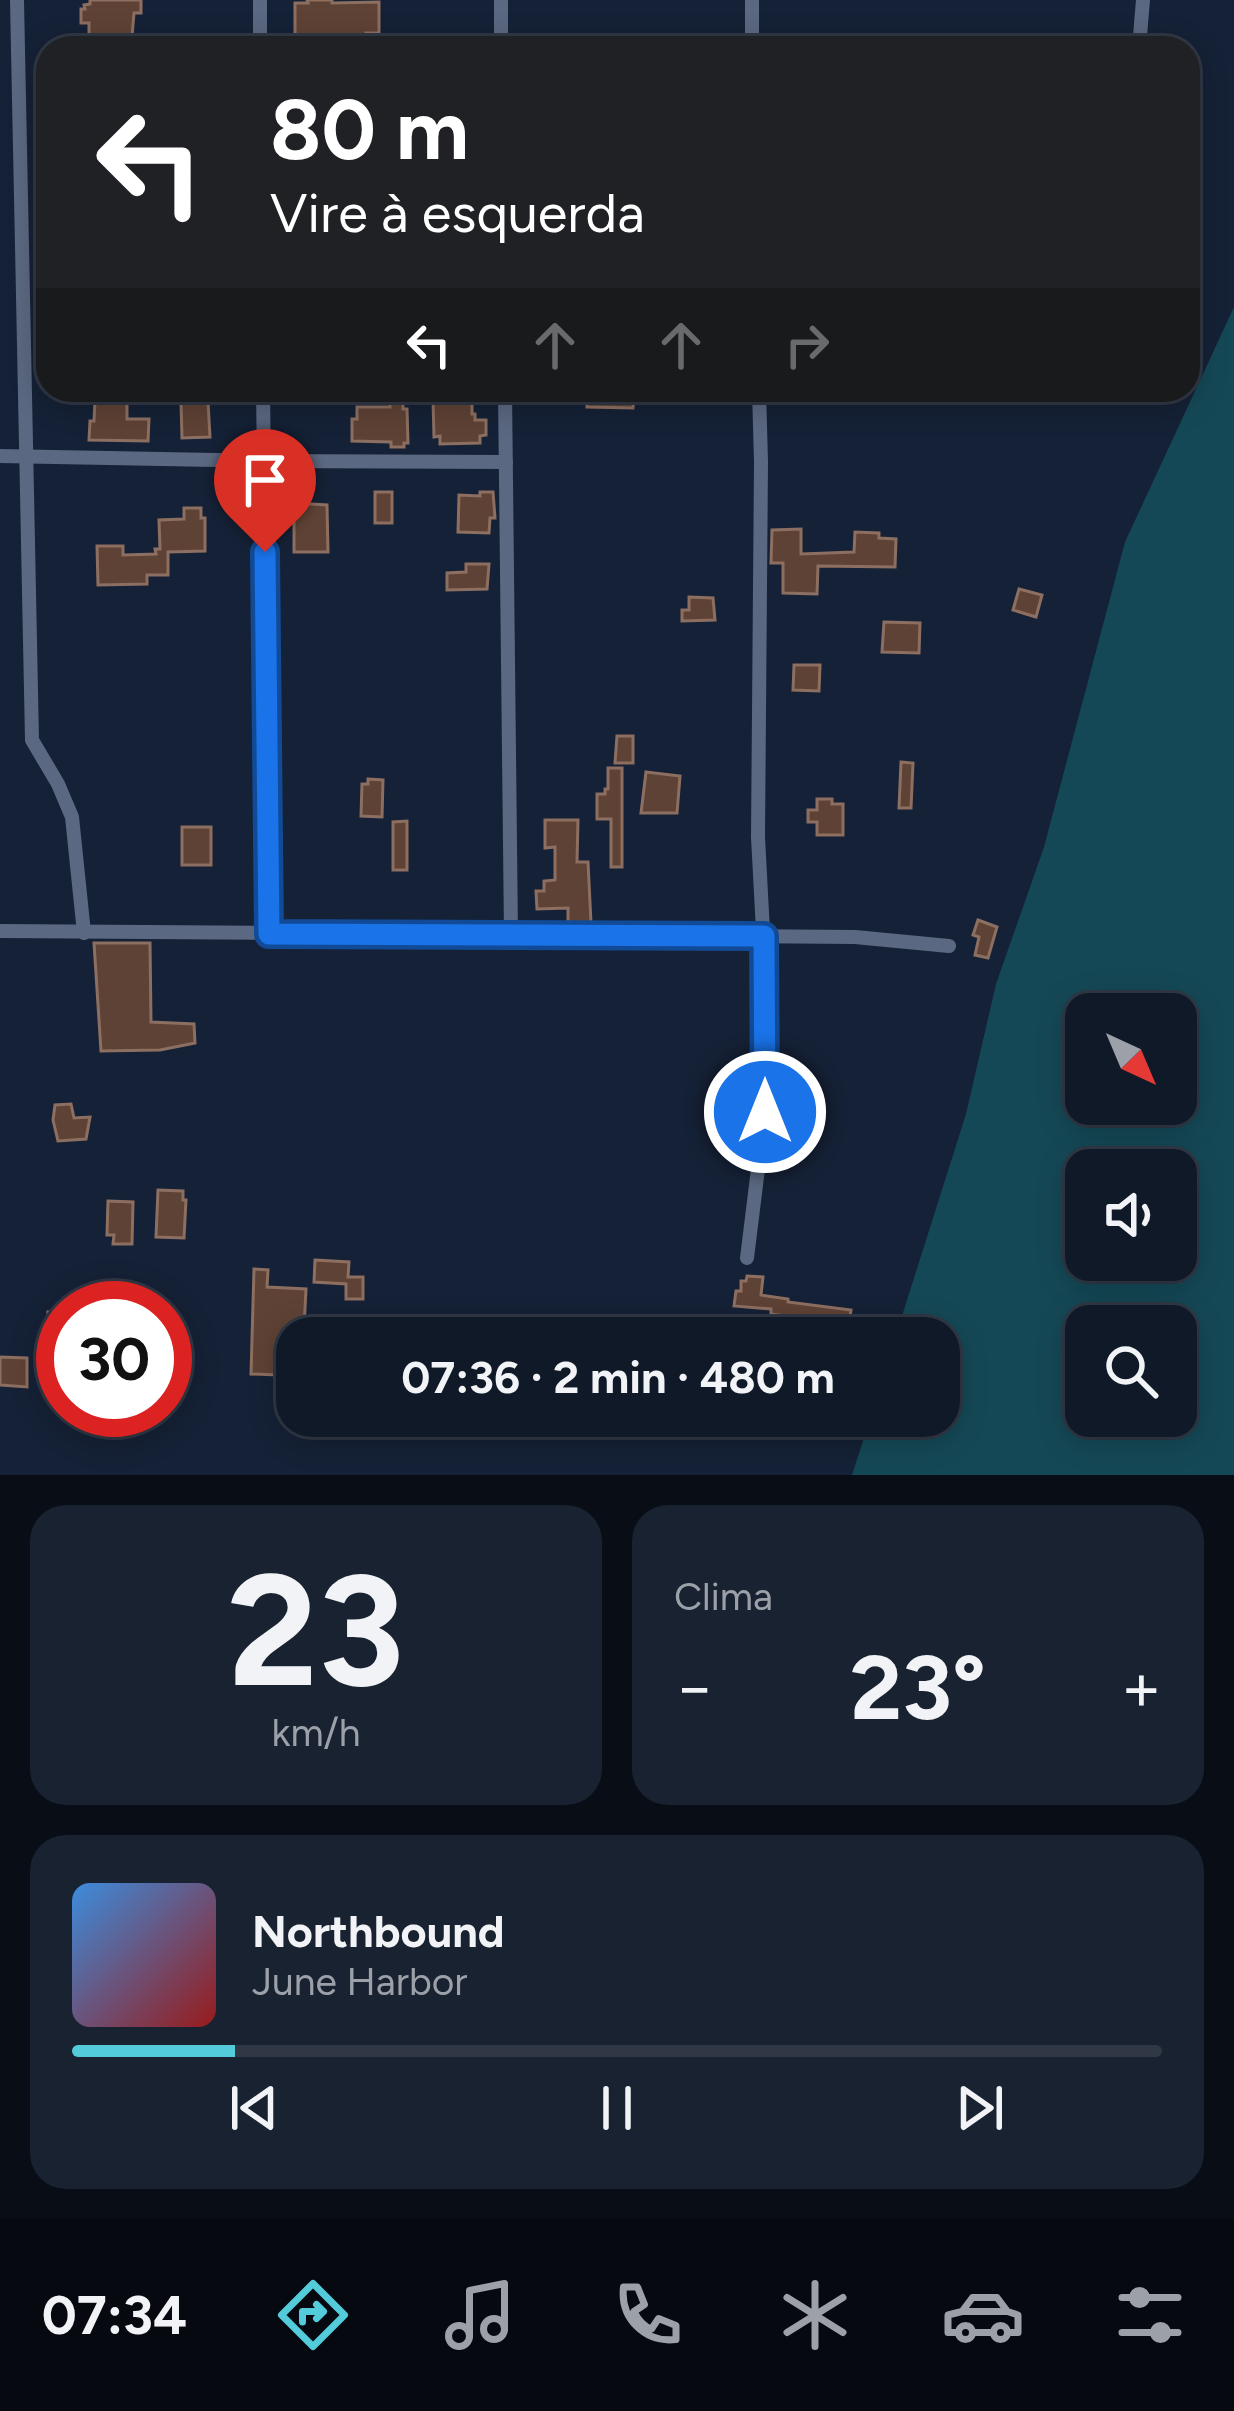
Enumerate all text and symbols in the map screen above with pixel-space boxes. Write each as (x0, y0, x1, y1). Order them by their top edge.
text: 80 m (270, 79, 469, 180)
icon: left (72, 84, 228, 240)
text: Vire à esquerda (270, 181, 645, 246)
icon: left (396, 312, 462, 378)
icon: ahead (522, 312, 588, 378)
icon: ahead (648, 312, 714, 378)
icon: right (774, 312, 840, 378)
pin (214, 429, 316, 552)
icon: arrive (232, 447, 298, 513)
north arrow (1065, 993, 1197, 1125)
map controls (1065, 993, 1197, 1437)
position arrow (702, 1049, 828, 1175)
button: sound (1065, 1149, 1197, 1281)
speed limit sign: 30 (36, 1281, 192, 1437)
button: search (1065, 1305, 1197, 1437)
text: 07:36 · 2 min · 480 m (401, 1350, 835, 1404)
text: 23 (227, 1537, 405, 1724)
text: Clima (674, 1573, 773, 1620)
text: 23° (850, 1633, 986, 1742)
text: − (674, 1647, 715, 1727)
text: + (1121, 1647, 1162, 1727)
text: km/h (271, 1709, 361, 1756)
text: Northbound (252, 1904, 505, 1958)
text: June Harbor (252, 1958, 468, 2005)
icon: previous (221, 2075, 287, 2141)
icon: pause (584, 2075, 650, 2141)
icon: next (947, 2075, 1013, 2141)
icon: directions (271, 2273, 355, 2357)
icon: music (438, 2273, 522, 2357)
icon: phone (606, 2273, 690, 2357)
icon: climate (773, 2273, 857, 2357)
icon: car (941, 2273, 1025, 2357)
icon: filters (1108, 2273, 1192, 2357)
text: 07:34 (42, 2283, 187, 2348)

